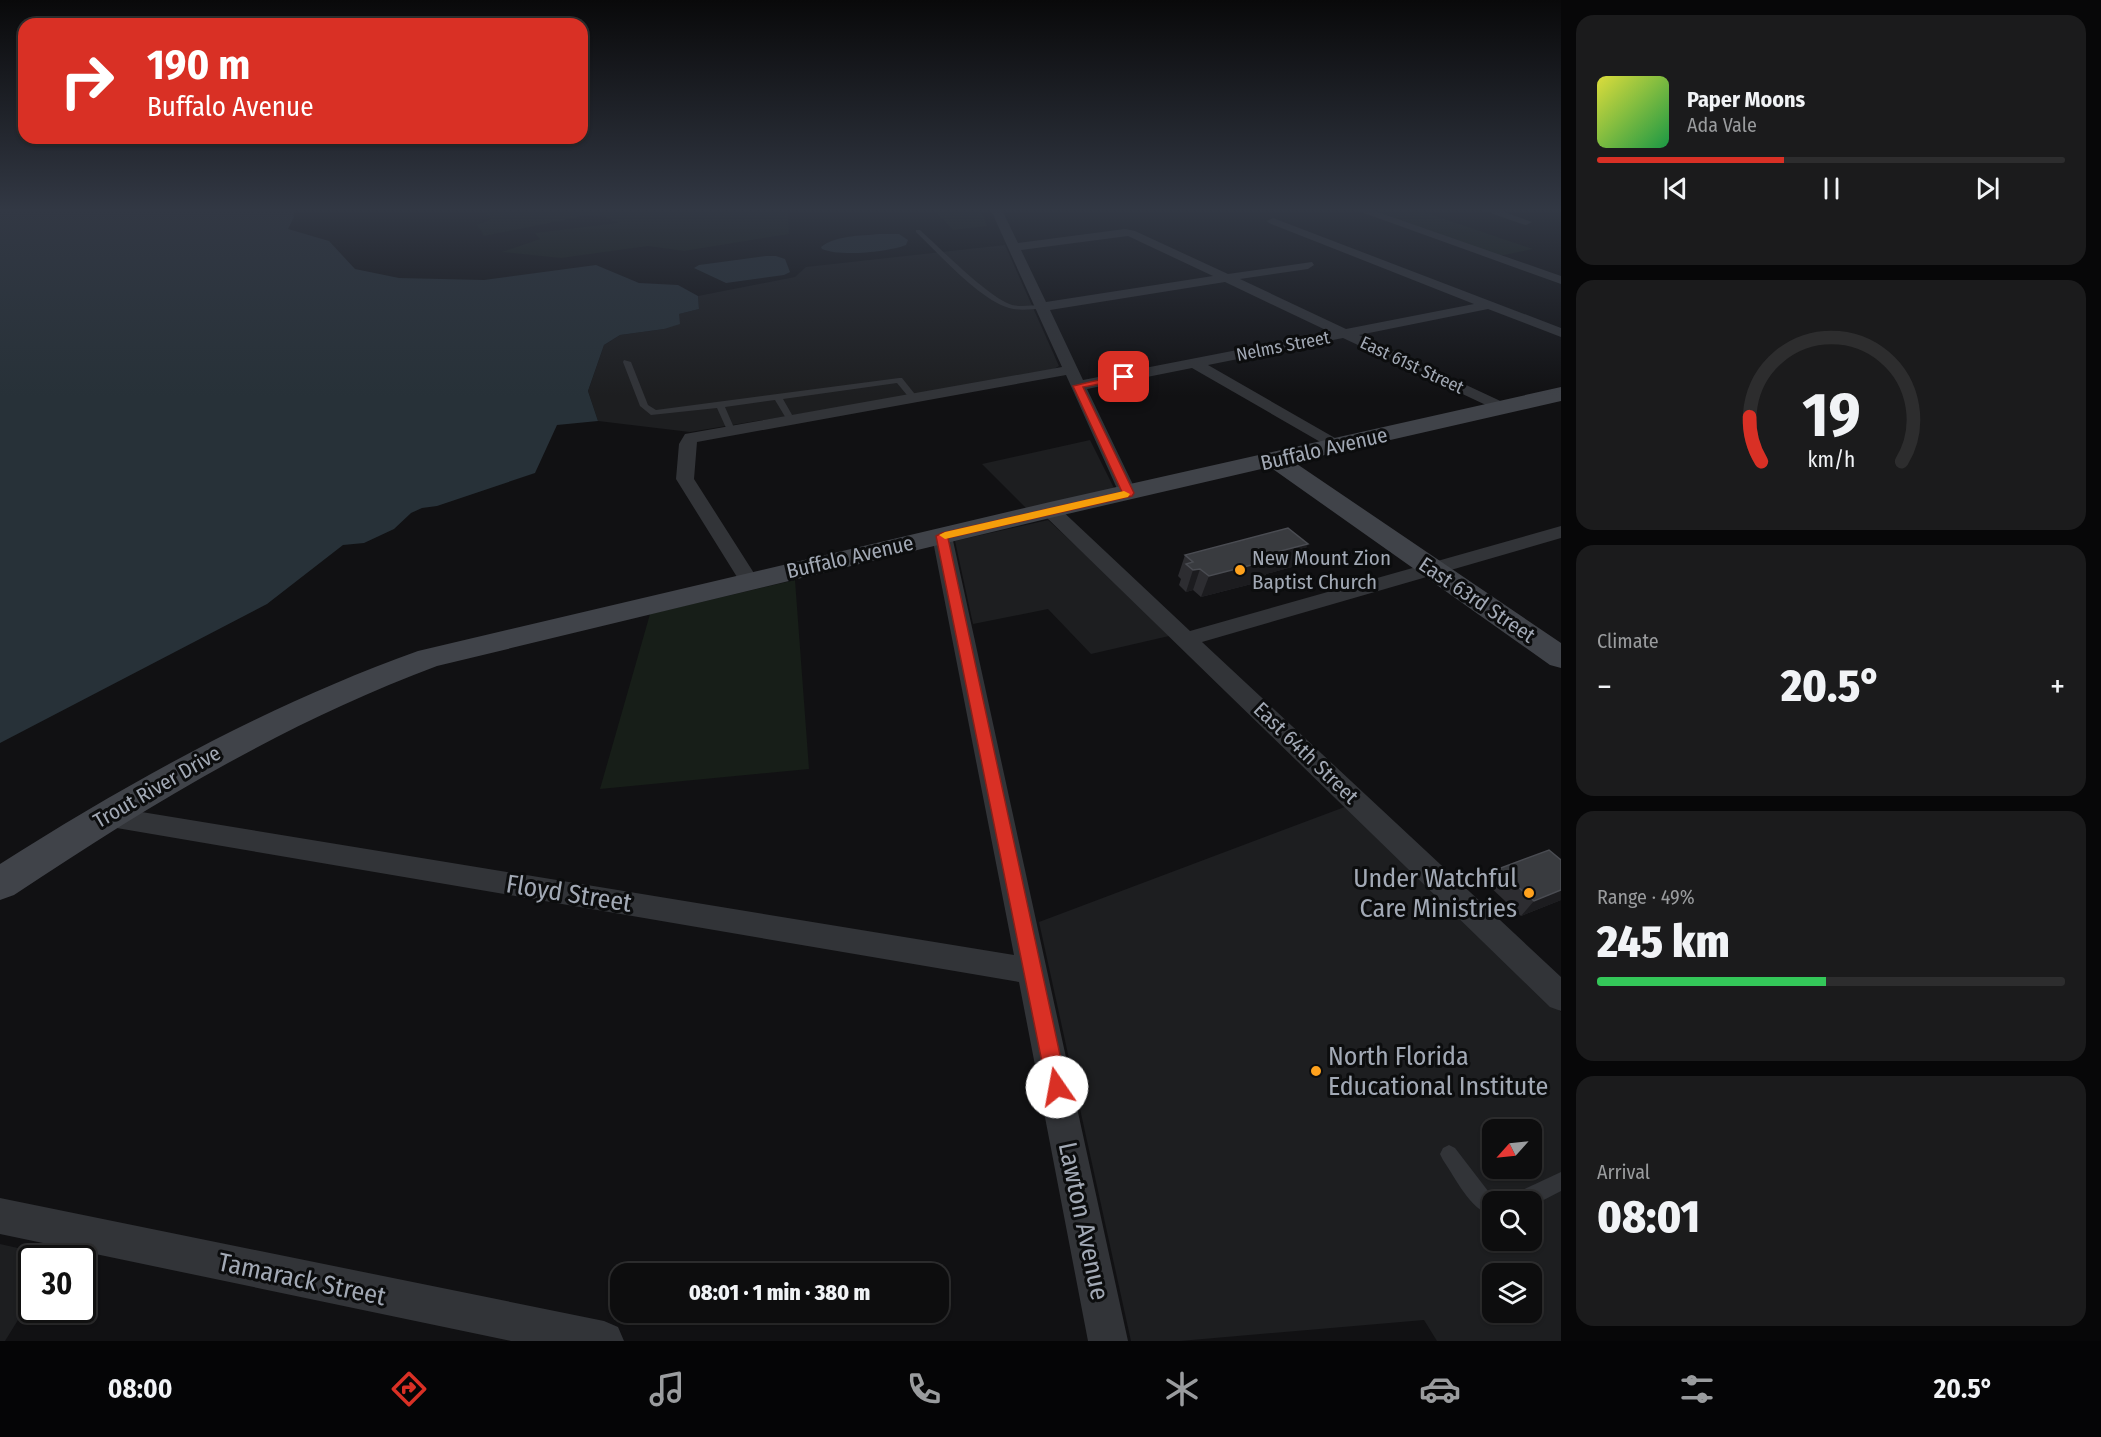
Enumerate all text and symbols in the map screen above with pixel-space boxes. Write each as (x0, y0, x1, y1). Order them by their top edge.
text: 190 m (147, 40, 250, 90)
icon: right (48, 42, 126, 120)
text: Paper Moons (1687, 86, 1805, 113)
text: Buffalo Avenue (147, 91, 313, 123)
text: Ada Vale (1687, 113, 1757, 137)
icon: previous (1659, 172, 1692, 205)
icon: pause (1815, 172, 1848, 205)
icon: next (1971, 172, 2004, 205)
street label: Nelms Street (1234, 326, 1332, 366)
street label: East 61st Street (1357, 331, 1467, 399)
pin (1098, 351, 1149, 402)
icon: arrive (1107, 360, 1140, 393)
text: 19 (1802, 378, 1860, 453)
street label: Buffalo Avenue (1258, 422, 1390, 476)
text: km/h (1807, 448, 1855, 474)
street label: Buffalo Avenue (784, 530, 916, 584)
place label: New Mount Zion Baptist Church (1252, 545, 1391, 595)
street label: East 63rd Street (1414, 552, 1540, 649)
marker: New Mount Zion Baptist Church (1233, 563, 1247, 577)
text: Climate (1597, 629, 1659, 653)
text: 20.5° (1781, 659, 1881, 713)
text: − (1597, 667, 1612, 707)
text: + (2050, 667, 2065, 707)
street label: East 64th Street (1248, 697, 1364, 810)
street label: Trout River Drive (89, 740, 225, 834)
place label: Under Watchful Care Ministries (1353, 863, 1517, 924)
street label: Floyd Street (504, 868, 635, 919)
text: Range · 49% (1597, 885, 1695, 909)
marker: Under Watchful Care Ministries (1522, 886, 1536, 900)
text: 245 km (1597, 915, 1730, 969)
place label: North Florida Educational Institute (1328, 1041, 1548, 1102)
position arrow (1025, 1055, 1089, 1119)
marker: North Florida Educational Institute (1309, 1064, 1323, 1078)
north arrow (1482, 1119, 1542, 1179)
map controls (1482, 1119, 1542, 1323)
street label: Lawton Avenue (1052, 1139, 1115, 1303)
text: Arrival (1597, 1160, 1650, 1184)
text: 08:01 (1597, 1190, 1700, 1244)
button: search (1482, 1191, 1542, 1251)
speed limit sign: 30 (18, 1245, 96, 1323)
street label: Tamarack Street (215, 1247, 389, 1312)
button: layers (1482, 1263, 1542, 1323)
text: 08:01 · 1 min · 380 m (689, 1279, 870, 1306)
icon: directions (388, 1368, 430, 1410)
icon: music (646, 1368, 688, 1410)
icon: phone (903, 1368, 945, 1410)
icon: climate (1161, 1368, 1203, 1410)
icon: car (1419, 1368, 1461, 1410)
icon: filters (1676, 1368, 1718, 1410)
text: 08:00 (108, 1373, 172, 1405)
text: 20.5° (1934, 1373, 1993, 1405)

